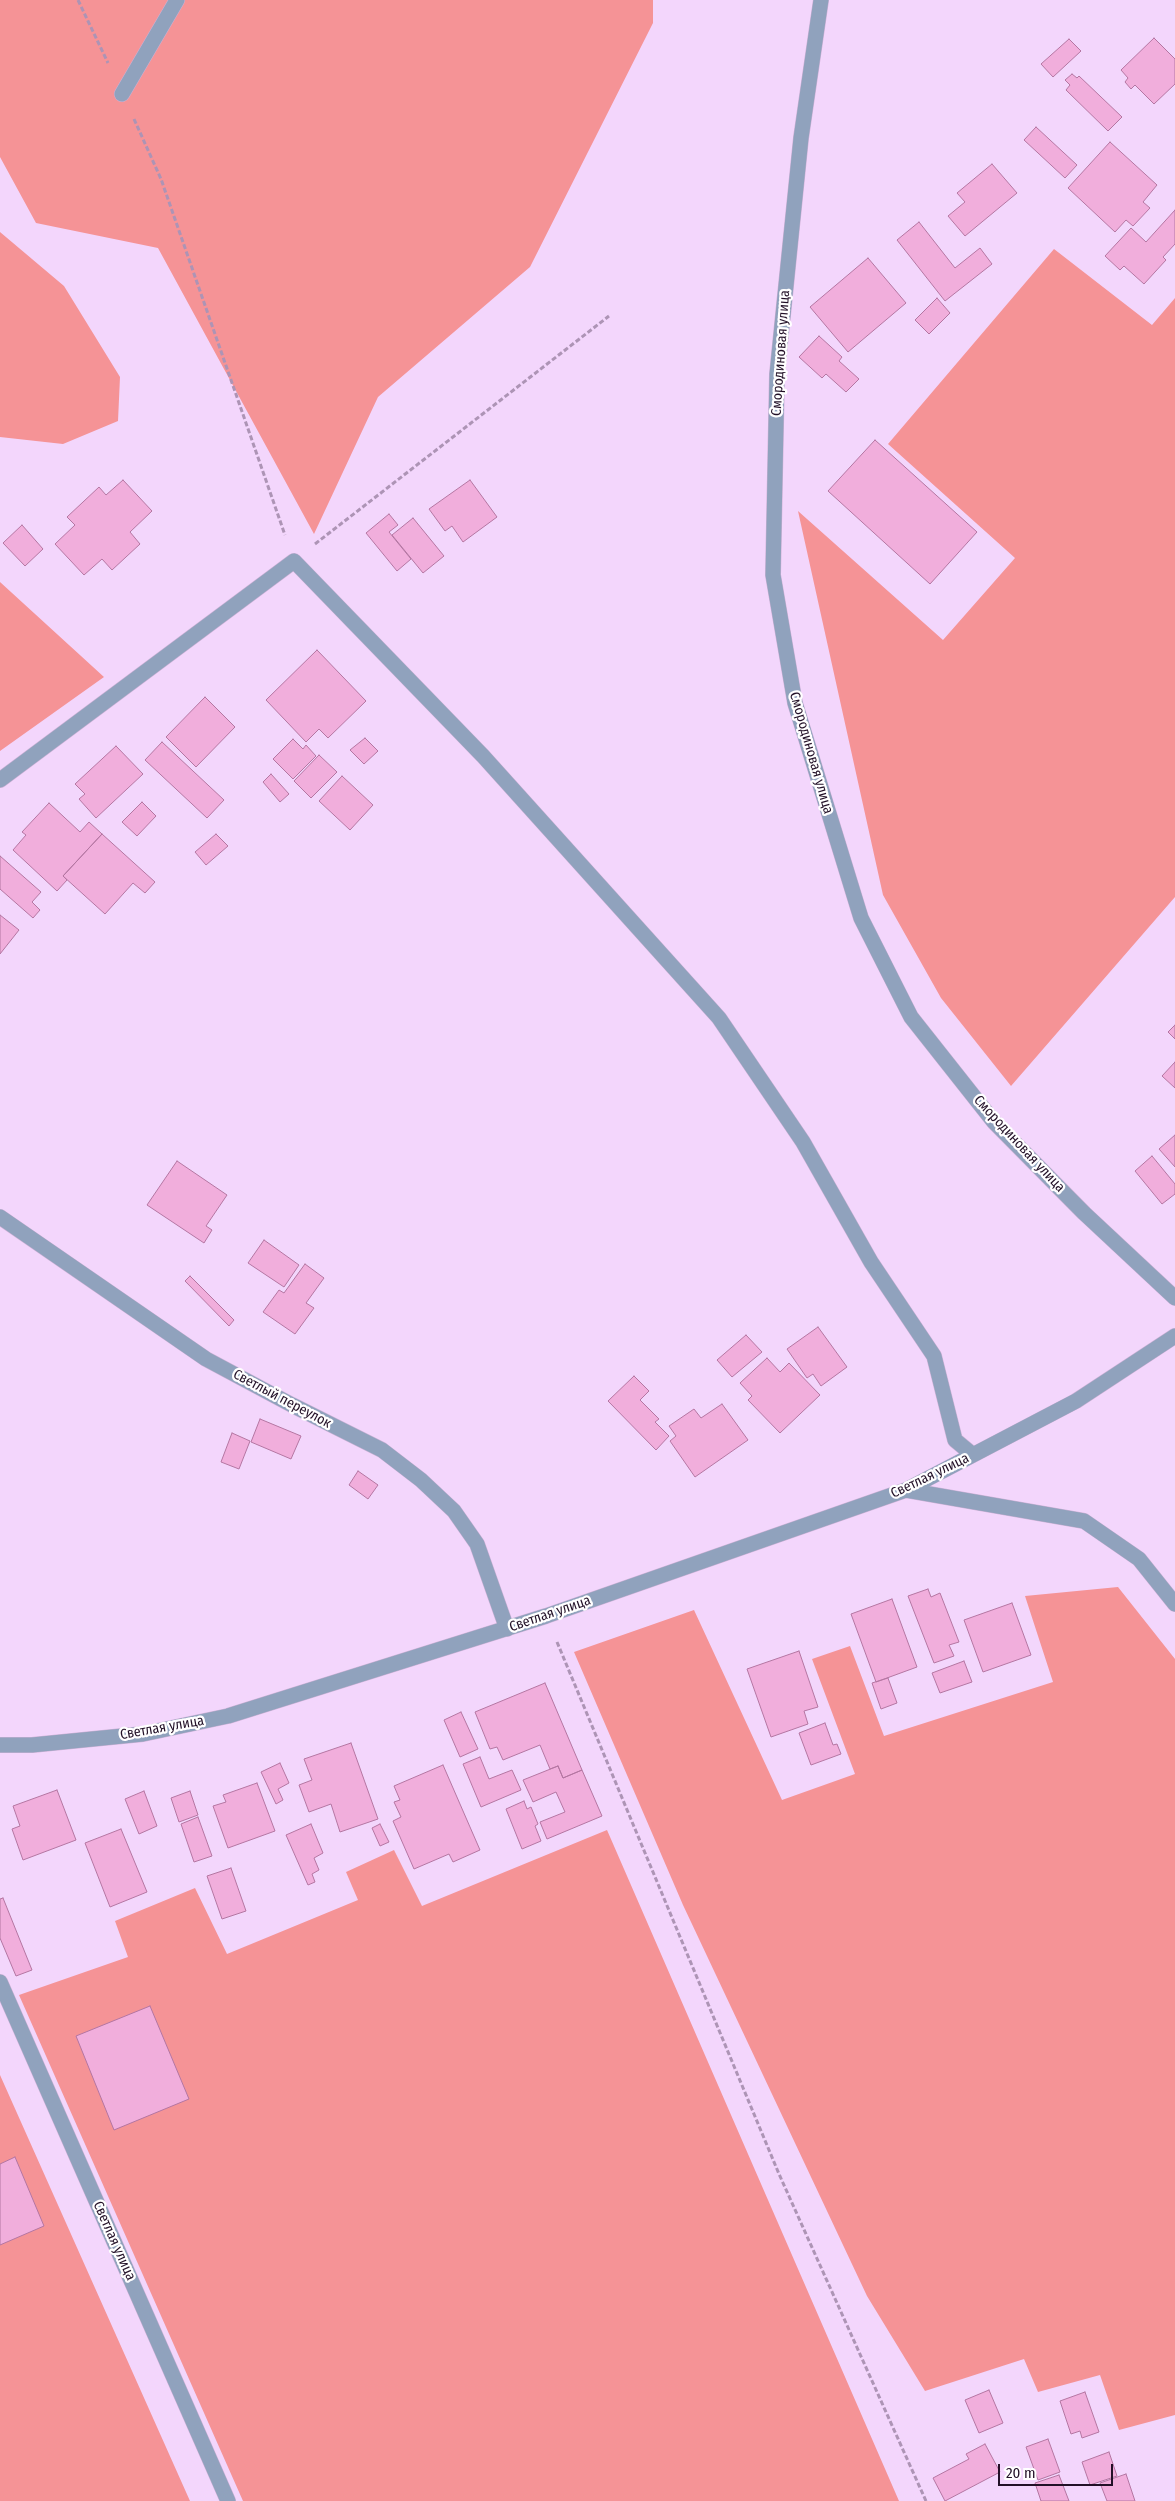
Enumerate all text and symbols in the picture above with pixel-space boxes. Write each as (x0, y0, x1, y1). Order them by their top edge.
street label: Смородиновая улица (768, 290, 794, 416)
street label: Смородиновая улица (786, 690, 836, 816)
street label: Смородиновая улица (970, 1092, 1068, 1196)
street label: Светлый переулок (230, 1366, 334, 1432)
street label: Светлая улица (888, 1450, 972, 1502)
street label: Светлая улица (507, 1592, 593, 1636)
street label: Светлая улица (119, 1712, 205, 1744)
street label: Светлая улица (89, 2199, 139, 2283)
scale bar (1000, 2454, 1115, 2486)
text: 20 m (1006, 2464, 1036, 2482)

